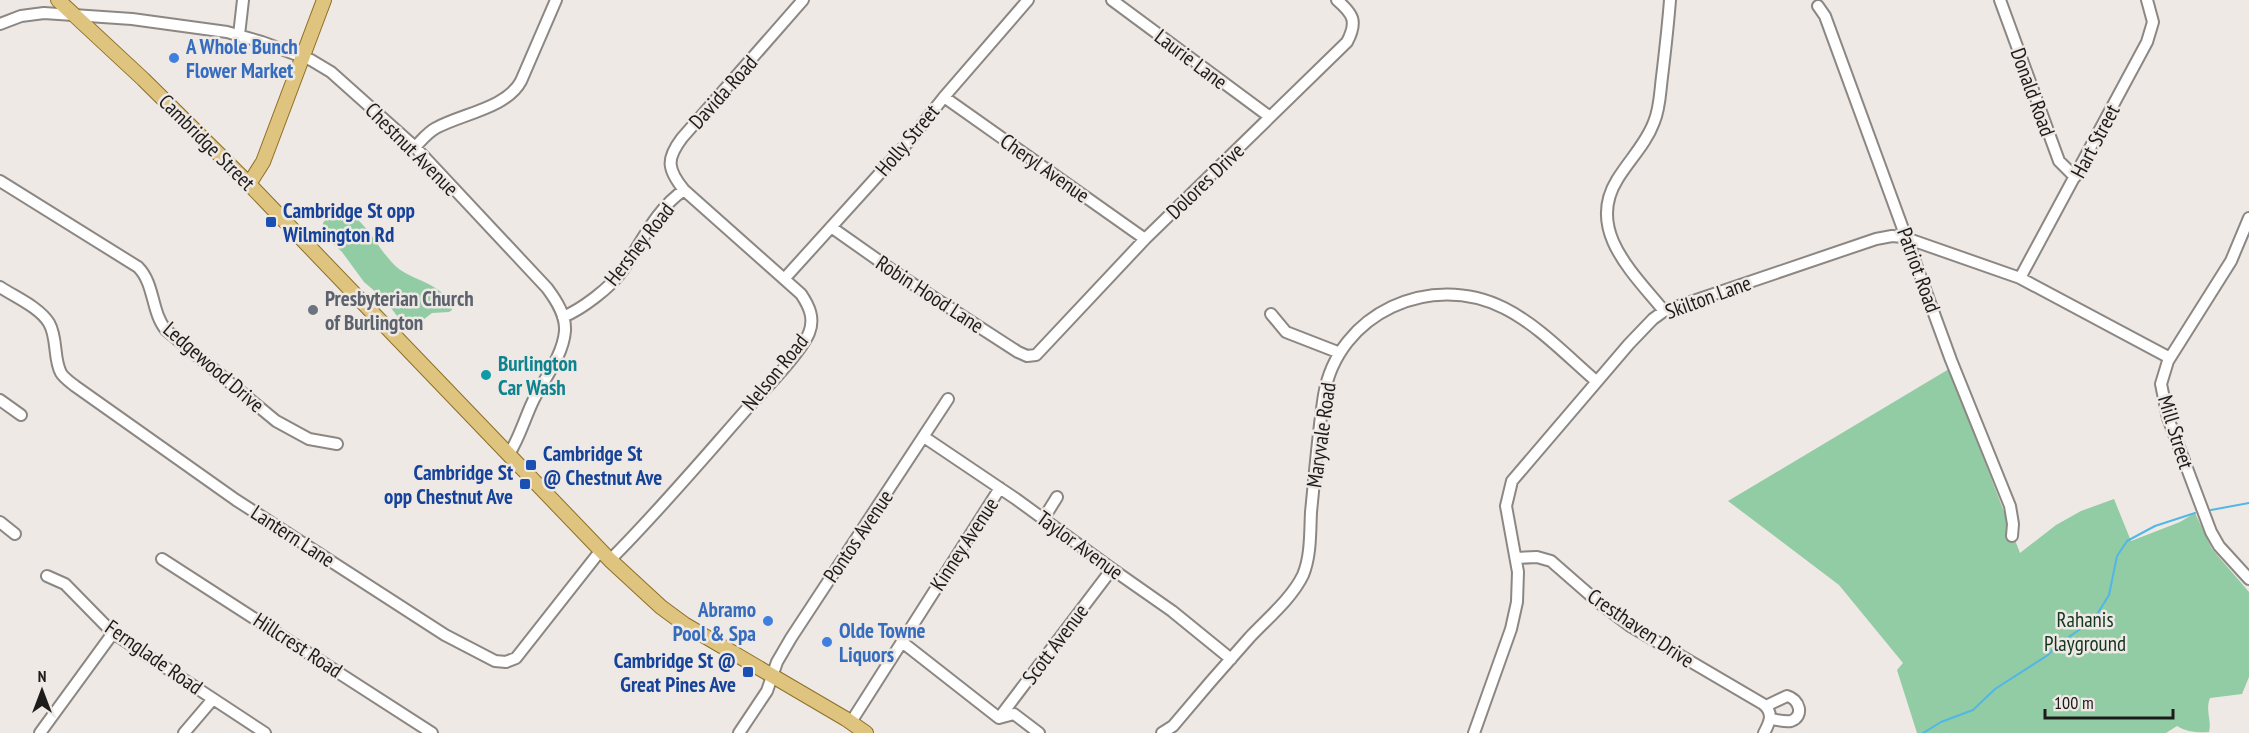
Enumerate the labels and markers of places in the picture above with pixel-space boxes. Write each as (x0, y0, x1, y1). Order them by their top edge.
place label: A Whole Bunch Flower Market (185, 33, 298, 84)
marker: A Whole Bunch Flower Market (167, 51, 181, 65)
place label: Cambridge St opp Wilmington Rd (282, 197, 415, 248)
marker: Cambridge St opp Wilmington Rd (264, 215, 278, 229)
place label: Presbyterian Church of Burlington (325, 285, 474, 336)
marker: Presbyterian Church of Burlington (306, 303, 320, 317)
place label: Burlington Car Wash (498, 350, 577, 401)
marker: Burlington Car Wash (479, 368, 493, 382)
place label: Cambridge St @ Chestnut Ave (543, 440, 662, 491)
marker: Cambridge St @ Chestnut Ave (524, 458, 538, 472)
place label: Cambridge St opp Chestnut Ave (384, 459, 513, 510)
marker: Cambridge St opp Chestnut Ave (518, 477, 532, 491)
place label: Abramo Pool & Spa (673, 596, 756, 647)
marker: Abramo Pool & Spa (761, 614, 775, 628)
place label: Olde Towne Liquors (839, 617, 926, 668)
marker: Olde Towne Liquors (820, 635, 834, 649)
place label: Cambridge St @ Great Pines Ave (614, 647, 736, 698)
marker: Cambridge St @ Great Pines Ave (741, 665, 755, 679)

